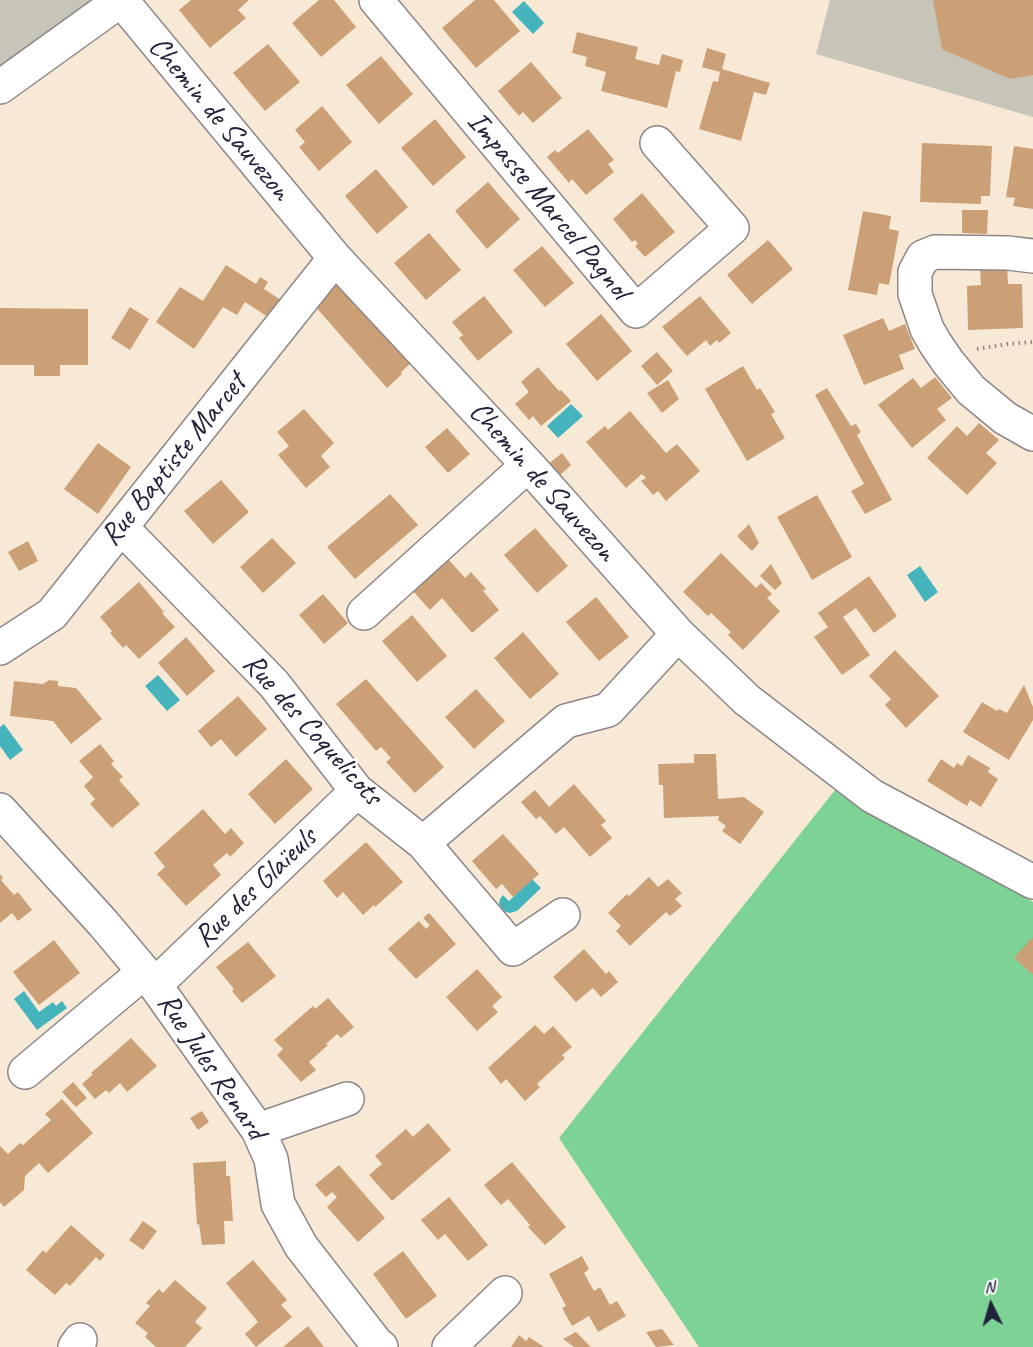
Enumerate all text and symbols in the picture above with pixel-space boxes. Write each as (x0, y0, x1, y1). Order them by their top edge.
street label: Chemin de Sauvezon (140, 30, 298, 208)
street label: Impasse Marcel Pagnol (459, 105, 637, 307)
street label: Rue Baptiste Marcet (93, 366, 255, 554)
street label: Chemin de Sauvezon (461, 395, 623, 569)
street label: Rue des Coquelicots (234, 647, 390, 813)
street label: Rue des Glaïeuls (187, 820, 325, 956)
street label: Rue Jules Renard (149, 987, 273, 1147)
north arrow (961, 1275, 1021, 1335)
text: N (984, 1277, 995, 1297)

